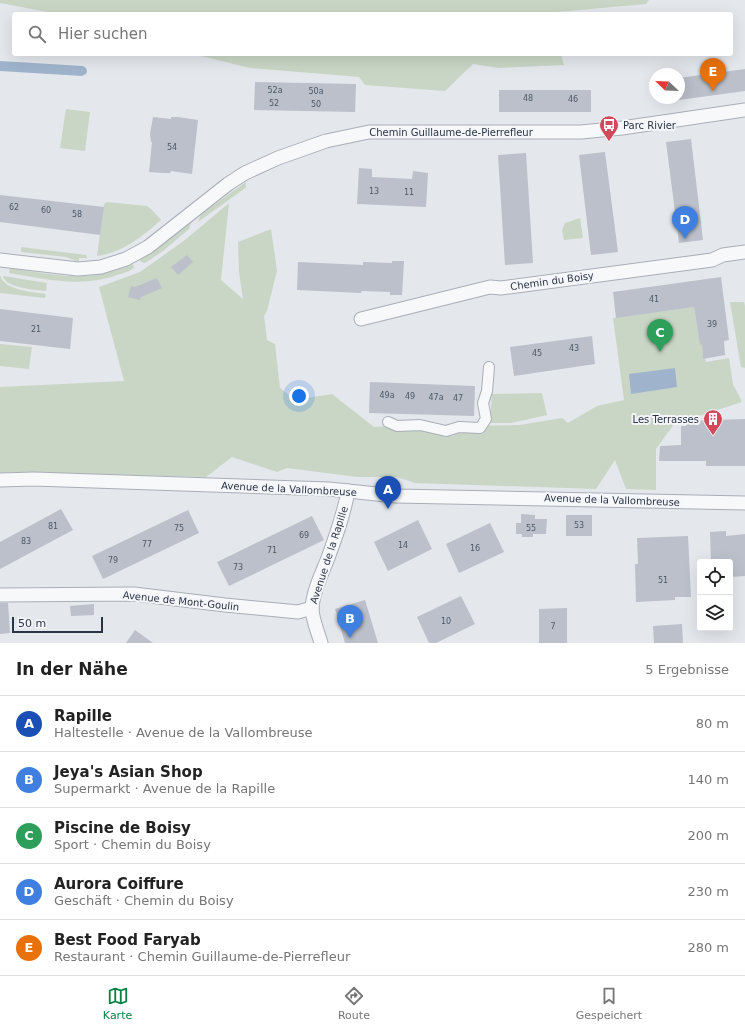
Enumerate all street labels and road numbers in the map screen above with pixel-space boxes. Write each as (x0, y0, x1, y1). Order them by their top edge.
street label: Chemin Guillaume-de-Pierrefleur (369, 127, 534, 138)
street label: Chemin du Boisy (510, 270, 595, 292)
street label: Avenue de la Vallombreuse (221, 480, 357, 498)
street label: Avenue de la Vallombreuse (544, 492, 680, 508)
street label: Avenue de la Rapille (308, 505, 350, 605)
street label: Avenue de Mont-Goulin (122, 589, 240, 613)

